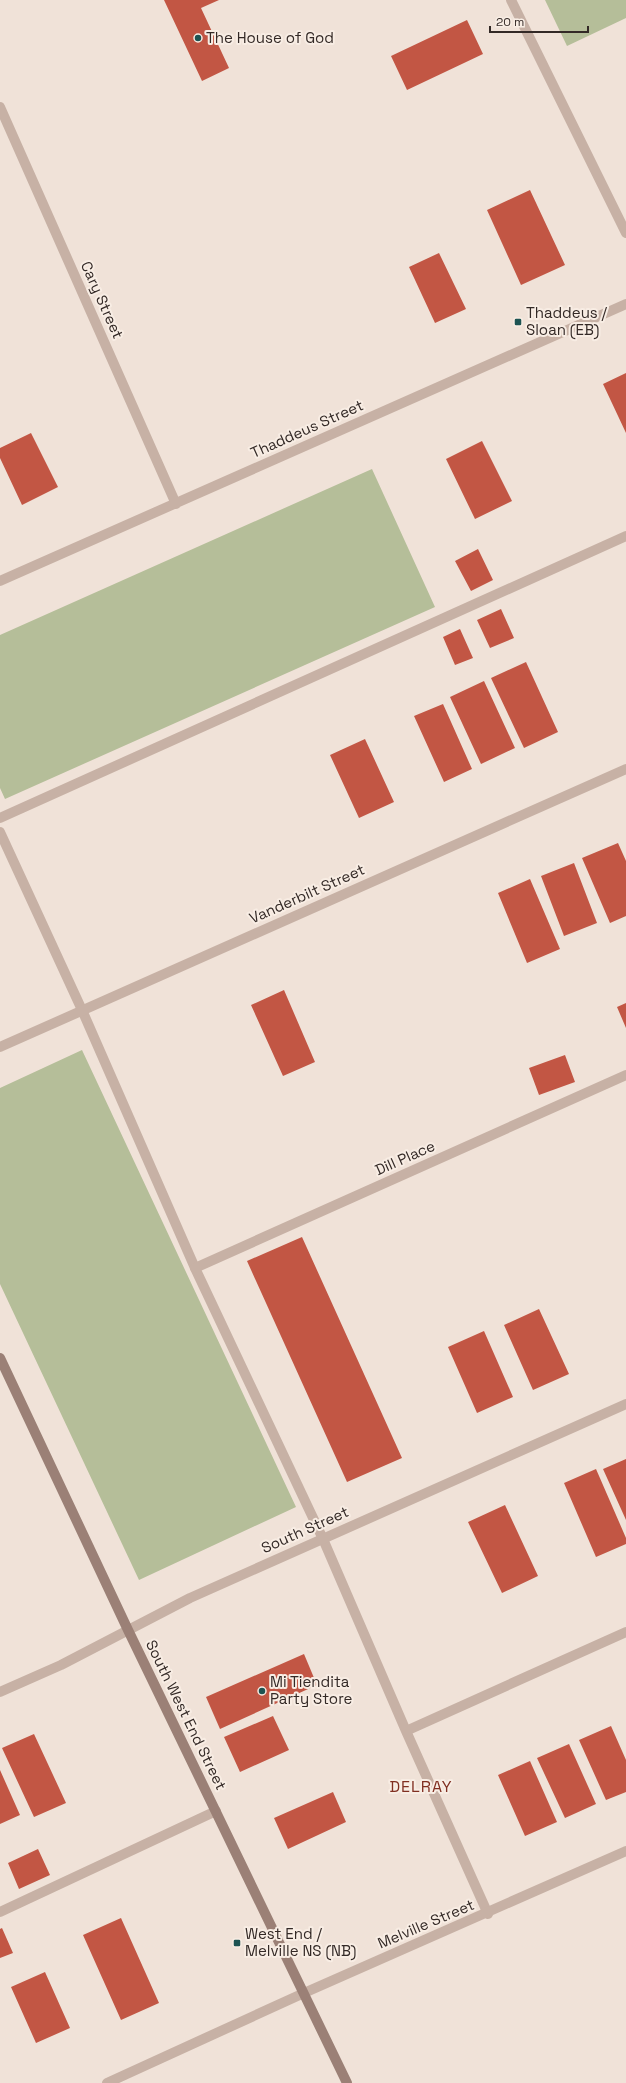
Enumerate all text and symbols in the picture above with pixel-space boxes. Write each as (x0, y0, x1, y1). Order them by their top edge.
scale bar (490, 8, 588, 34)
text: 20 m (496, 14, 524, 30)
place label: The House of God (206, 28, 334, 47)
marker: The House of God (193, 33, 203, 43)
street label: Cary Street (77, 258, 128, 342)
place label: Thaddeus / Sloan (EB) (526, 303, 608, 340)
marker: Thaddeus / Sloan (EB) (513, 317, 523, 327)
street label: Thaddeus Street (247, 395, 366, 462)
street label: Vanderbilt Street (246, 860, 368, 928)
street label: Dill Place (372, 1136, 438, 1179)
street label: South Street (258, 1502, 351, 1557)
street label: South West End Street (142, 1637, 231, 1793)
place label: Mi Tiendita Party Store (270, 1672, 353, 1708)
marker: Mi Tiendita Party Store (257, 1686, 267, 1696)
district label: DELRAY (389, 1776, 453, 1797)
street label: Melville Street (375, 1895, 477, 1952)
place label: West End / Melville NS (NB) (245, 1924, 357, 1961)
marker: West End / Melville NS (NB) (232, 1938, 242, 1948)

